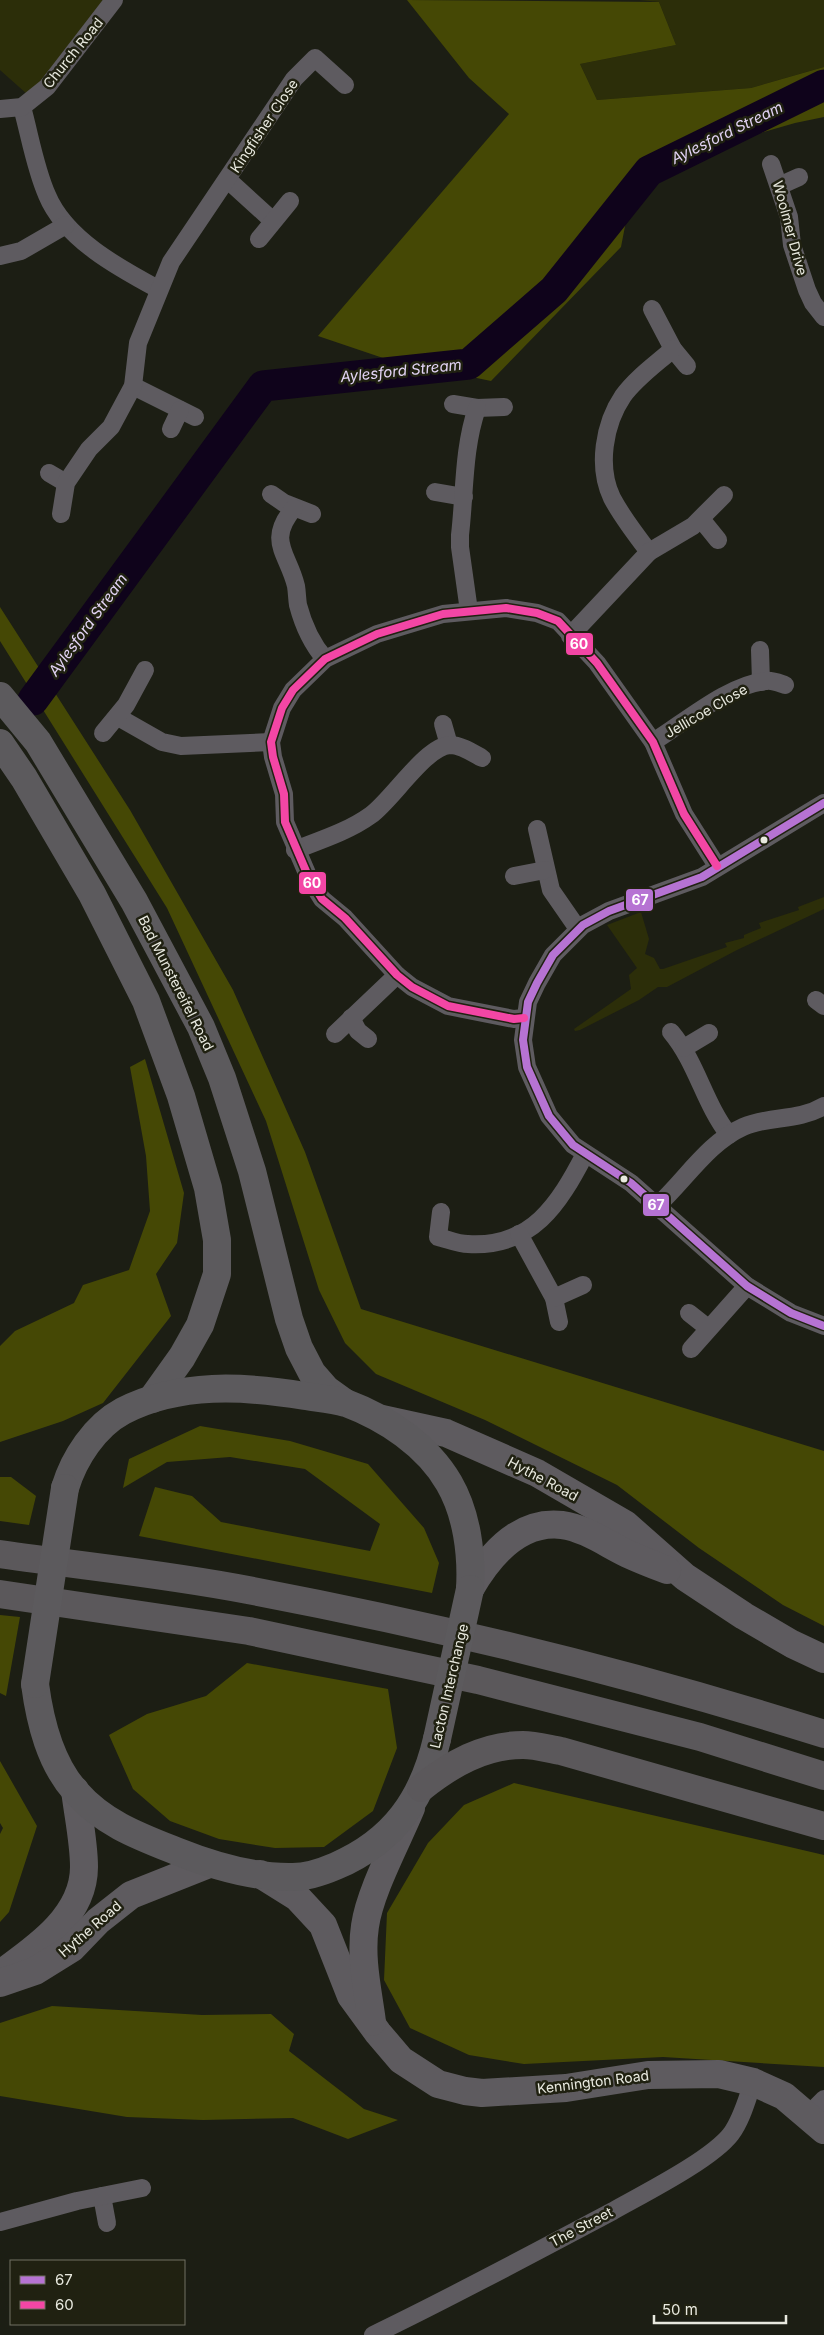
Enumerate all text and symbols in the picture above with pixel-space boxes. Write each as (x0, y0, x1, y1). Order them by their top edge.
street label: Church Road (39, 14, 106, 91)
street label: Kingfisher Close (226, 76, 301, 176)
water label: Aylesford Stream (667, 97, 786, 168)
street label: Woolmer Drive (770, 179, 811, 277)
water label: Aylesford Stream (338, 355, 463, 386)
water label: Aylesford Stream (43, 570, 131, 680)
line badge: 60 (565, 632, 594, 656)
text: 60 (570, 635, 588, 652)
street label: Jellicoe Close (661, 680, 750, 741)
unlabelled marker (759, 835, 769, 845)
line badge: 60 (298, 871, 327, 895)
text: 60 (303, 874, 321, 891)
line badge: 67 (625, 888, 654, 912)
text: 67 (631, 891, 649, 908)
street label: Bad Munstereifel Road (135, 912, 218, 1053)
unlabelled marker (619, 1174, 629, 1184)
line badge: 67 (642, 1193, 670, 1217)
text: 67 (647, 1196, 665, 1213)
street label: Hythe Road (505, 1453, 581, 1504)
street label: Lacton Interchange (426, 1622, 471, 1750)
street label: Hythe Road (55, 1897, 124, 1960)
street label: Kennington Road (536, 2066, 650, 2097)
street label: The Street (546, 2203, 616, 2250)
legend (10, 2260, 185, 2325)
text: 67 (55, 2270, 73, 2289)
scale bar (654, 2292, 786, 2324)
text: 60 (55, 2295, 74, 2314)
text: 50 m (662, 2300, 698, 2319)

